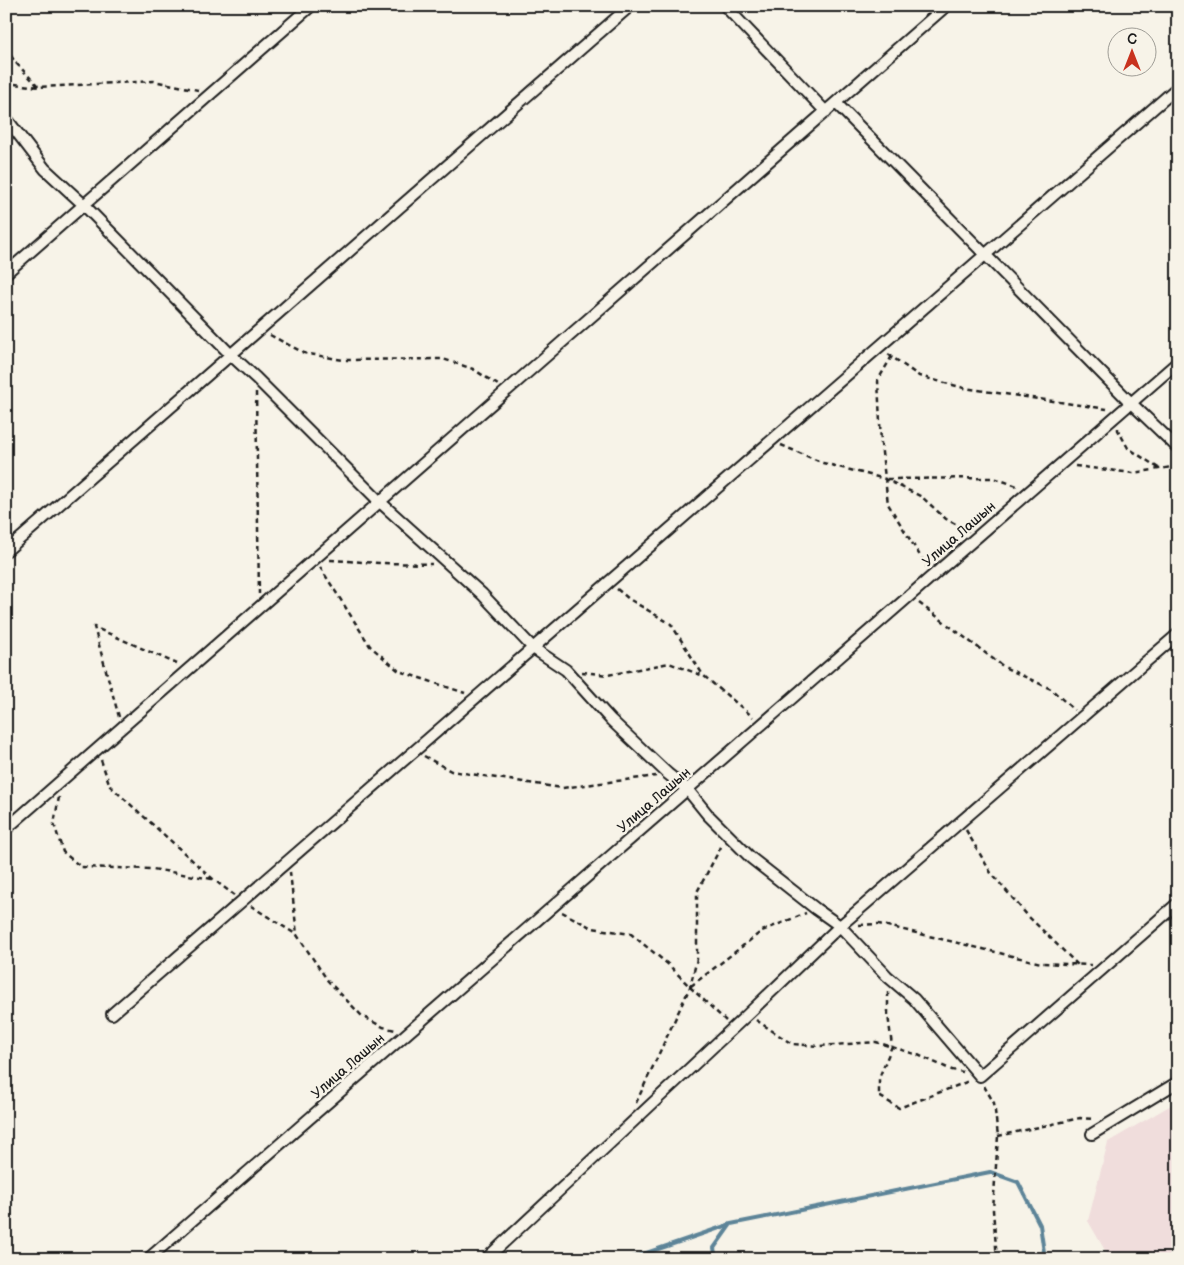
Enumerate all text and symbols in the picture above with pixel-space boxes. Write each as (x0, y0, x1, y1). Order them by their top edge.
north arrow (1106, 28, 1156, 78)
text: С (1127, 31, 1137, 48)
street label: Улица Лашын (919, 498, 999, 570)
street label: Улица Лашын (614, 764, 694, 836)
street label: Улица Лашын (308, 1030, 388, 1102)

